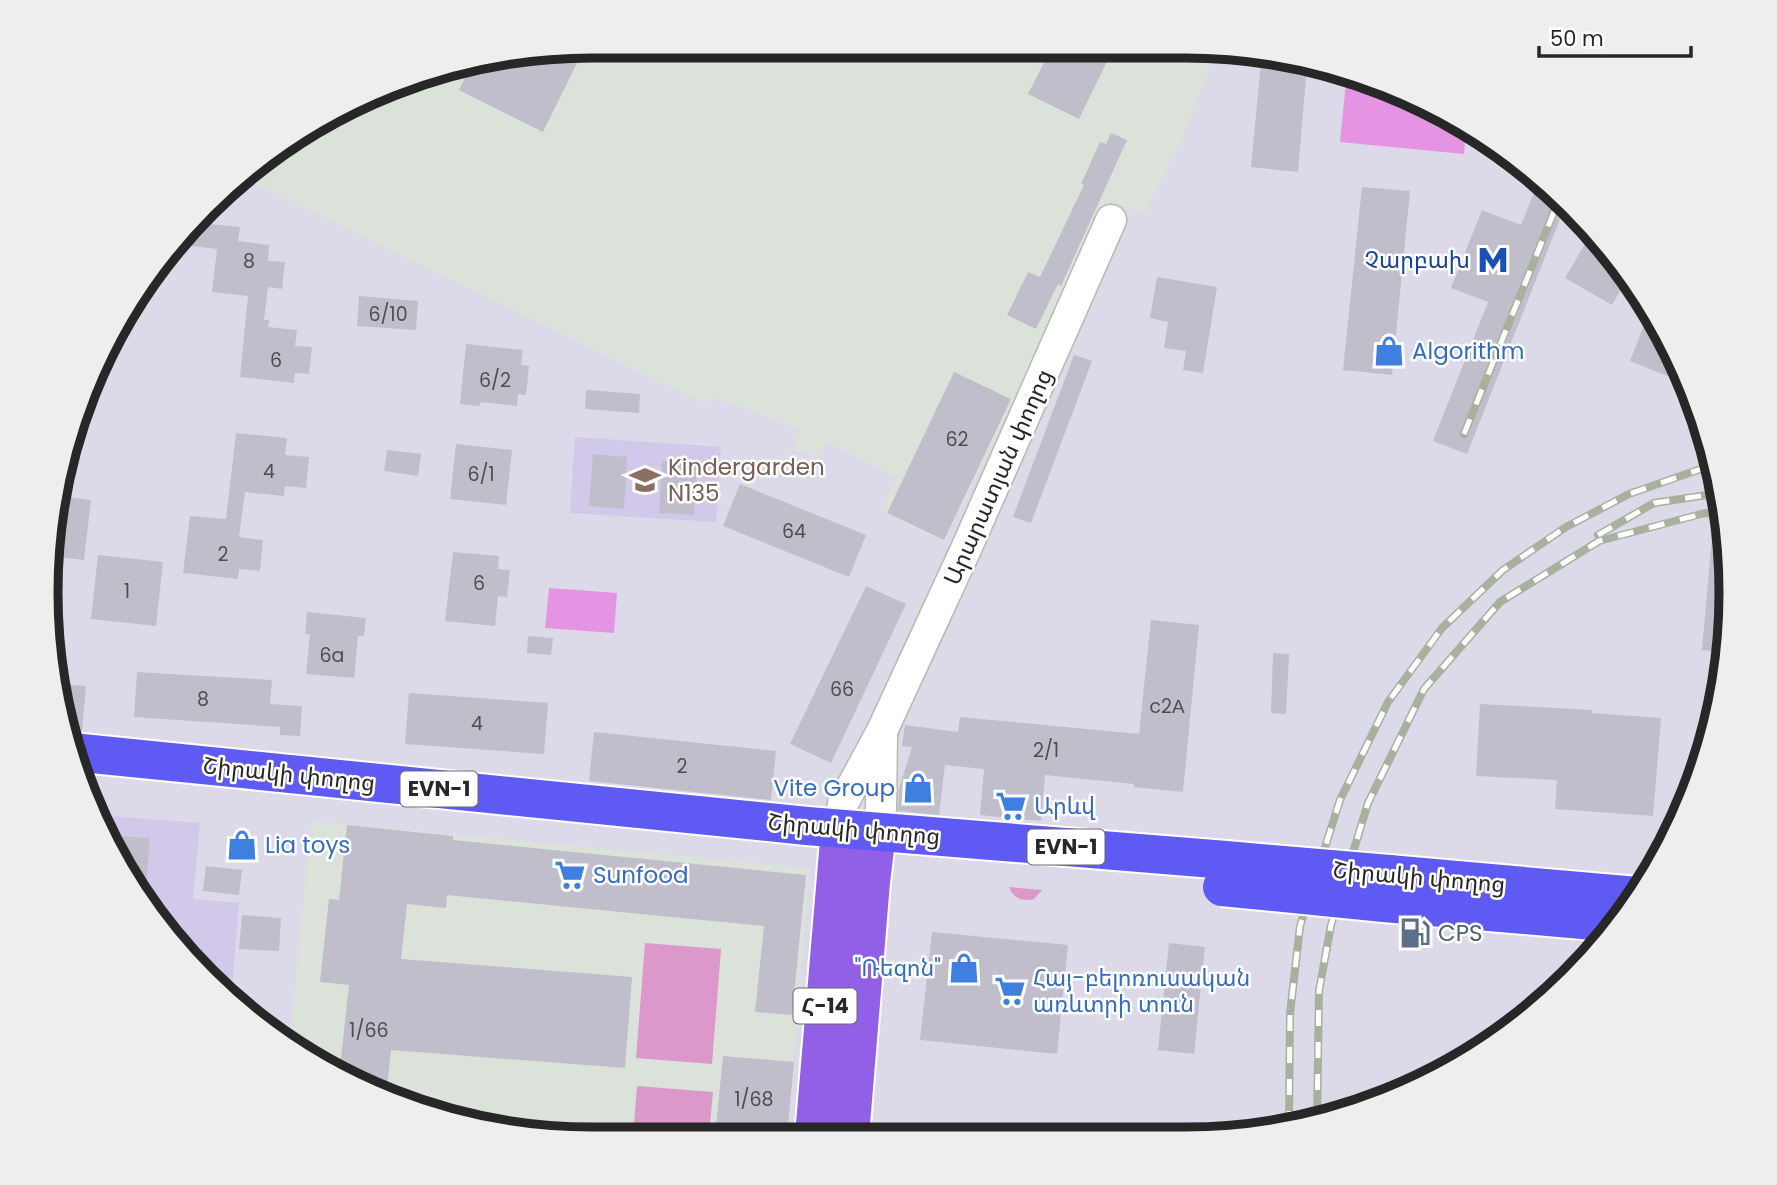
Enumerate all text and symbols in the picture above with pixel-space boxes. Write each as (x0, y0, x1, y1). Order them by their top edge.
scale bar (1539, 14, 1691, 58)
text: 50 m (1550, 24, 1604, 53)
metro station icon: Չարբախ (1476, 243, 1510, 277)
place label: Չարբախ (1364, 244, 1470, 276)
house number: 8 (243, 248, 255, 275)
house number: 6/10 (368, 301, 408, 328)
shop icon: Algorithm (1372, 334, 1406, 368)
place label: Algorithm (1412, 335, 1524, 367)
house number: 6 (270, 347, 282, 374)
street label: Արարատյան փողոց (936, 364, 1060, 590)
house number: 6/2 (479, 367, 511, 394)
house number: 62 (946, 426, 969, 453)
place label: Kindergarden N135 (668, 451, 825, 509)
house number: 4 (263, 458, 275, 485)
house number: 6/1 (467, 461, 495, 488)
school or university icon: Kindergarden N135 (628, 463, 662, 497)
house number: 64 (782, 518, 806, 545)
house number: 2 (218, 541, 229, 568)
house number: 6 (473, 570, 485, 597)
house number: 1 (124, 578, 130, 605)
house number: 6a (320, 642, 344, 669)
house number: 66 (830, 676, 854, 703)
house number: 8 (197, 686, 209, 713)
house number: c2А (1149, 693, 1185, 720)
house number: 4 (471, 710, 483, 737)
house number: 2/1 (1033, 737, 1059, 764)
street label: Շիրակի փողոց (201, 749, 377, 799)
house number: 2 (677, 753, 688, 780)
shop icon: Vite Group (901, 771, 935, 805)
road number: EVN-1 (400, 772, 478, 806)
place label: Vite Group (774, 772, 895, 804)
supermarket icon: Արևվ (994, 789, 1028, 823)
place label: Արևվ (1034, 790, 1096, 822)
street label: Շիրակի փողոց (766, 806, 942, 852)
shop icon: Lia toys (225, 828, 259, 862)
place label: Lia toys (265, 829, 350, 861)
road number: EVN-1 (1028, 830, 1104, 864)
street label: Շիրակի փողոց (1331, 854, 1507, 900)
supermarket icon: Sunfood (553, 858, 587, 892)
place label: Sunfood (593, 859, 689, 891)
fuel station icon: CPS (1398, 916, 1432, 950)
place label: CPS (1438, 917, 1483, 949)
shop icon: "Ռեզոն" (947, 951, 981, 985)
place label: "Ռեզոն" (855, 952, 941, 984)
place label: Հայ-բելոռուսական առևտրի տուն (1033, 962, 1250, 1020)
supermarket icon: Հայ-բելոռուսական առևտրի տուն (993, 974, 1027, 1008)
road number: Հ-14 (794, 988, 856, 1024)
house number: 1/66 (349, 1017, 389, 1044)
house number: 1/68 (734, 1086, 774, 1113)

